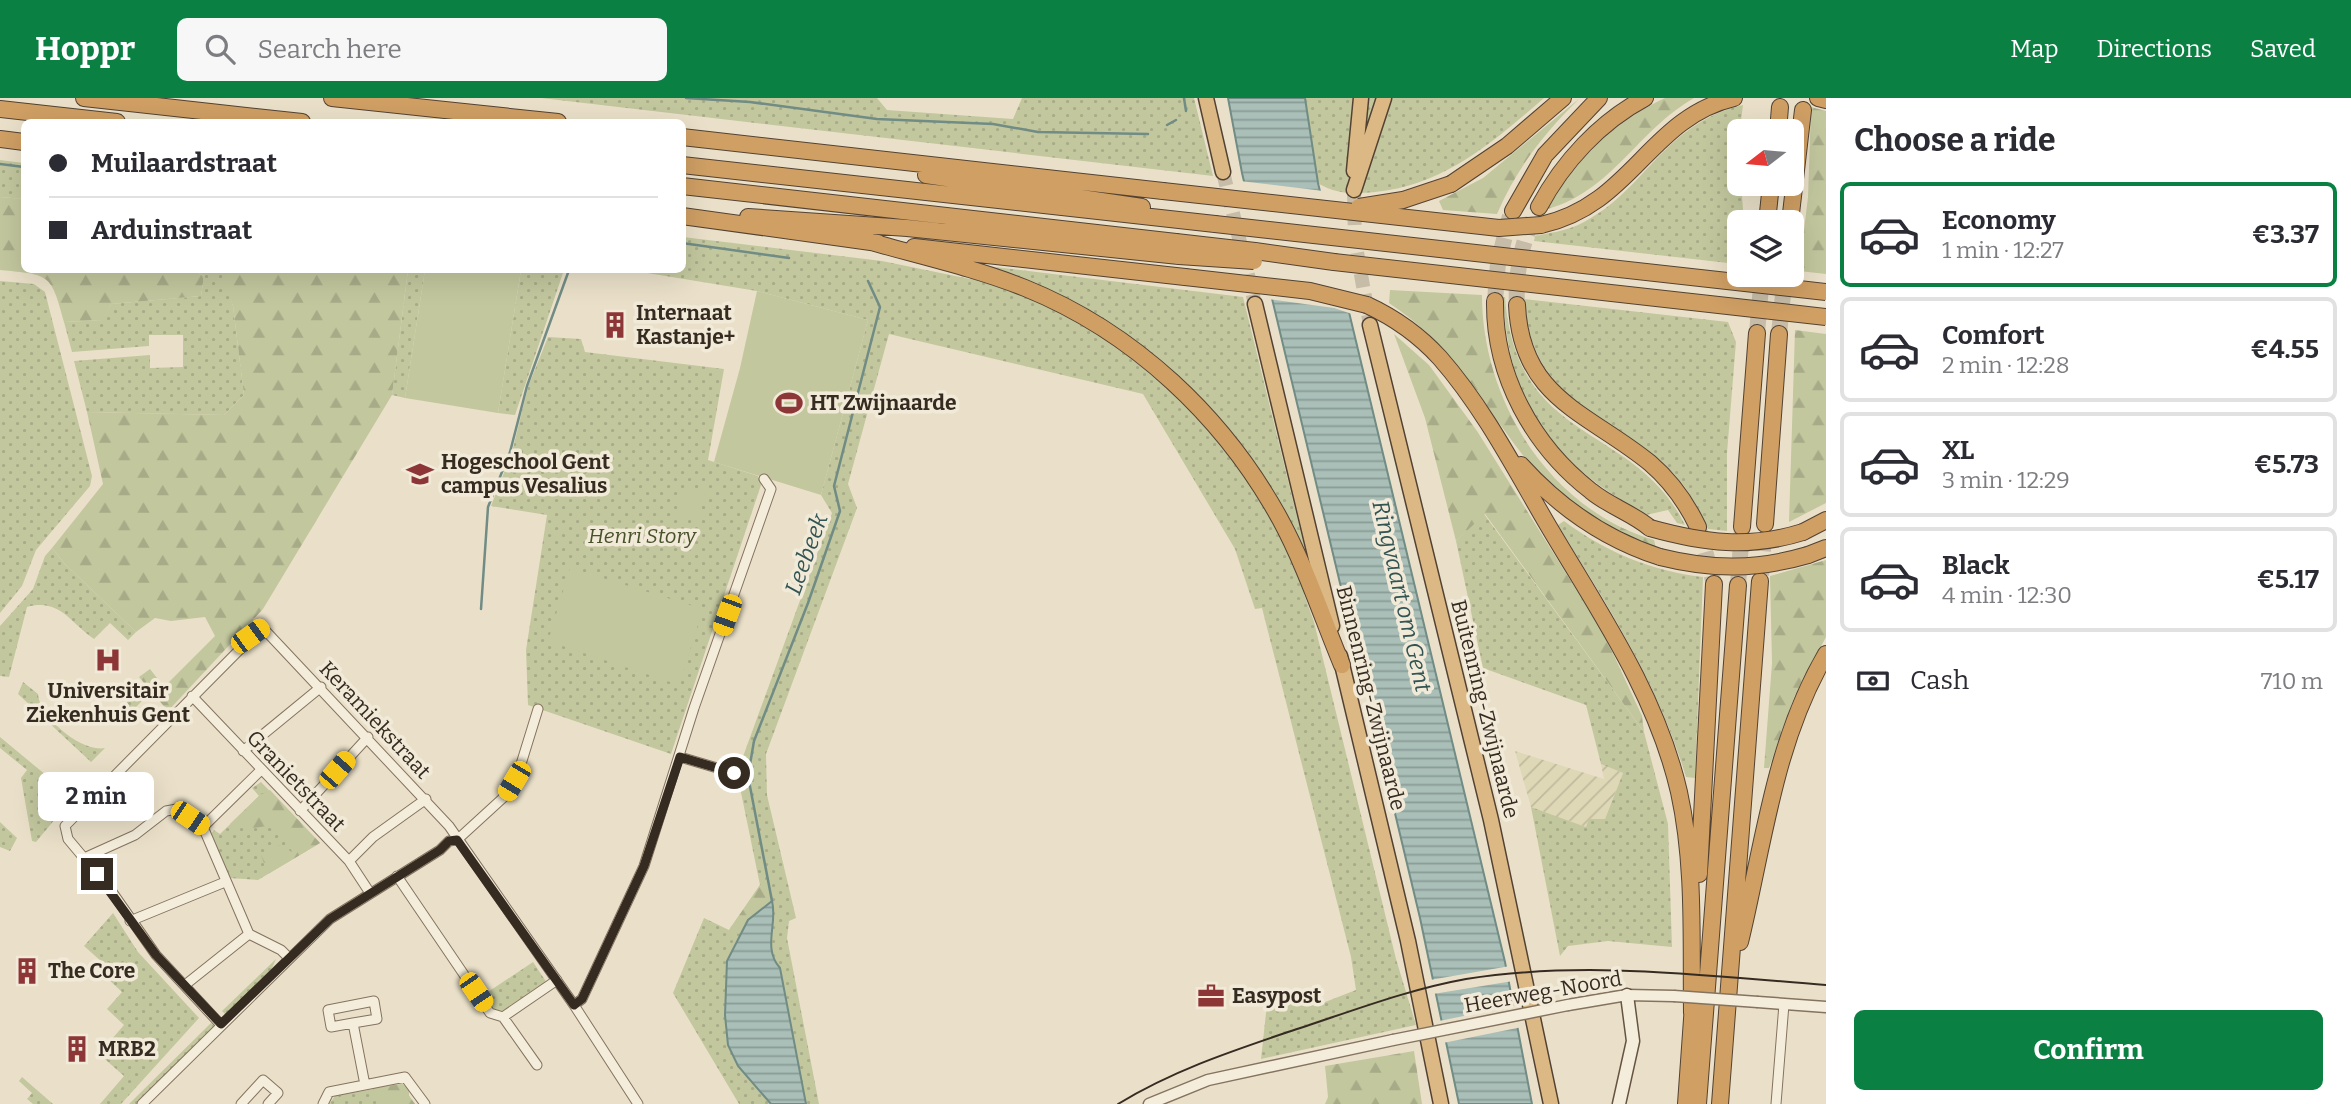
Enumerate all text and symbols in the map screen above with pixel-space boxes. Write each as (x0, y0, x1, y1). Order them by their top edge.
search box (177, 18, 667, 81)
text: Hoppr (35, 29, 135, 69)
icon: search (201, 30, 239, 68)
text: Search here (257, 34, 402, 65)
text: Map (2010, 35, 2059, 63)
text: Directions (2097, 35, 2212, 63)
text: Saved (2250, 35, 2316, 63)
north arrow (1727, 119, 1804, 196)
map controls (1727, 119, 1804, 287)
text: Choose a ride (1854, 121, 2055, 159)
text: Muilaardstraat (91, 148, 277, 179)
icon: car (1858, 203, 1921, 266)
text: Economy (1942, 205, 2056, 236)
button: layers (1727, 210, 1804, 287)
text: Arduinstraat (91, 215, 252, 246)
text: €3.37 (2252, 219, 2319, 250)
text: 1 min · 12:27 (1942, 236, 2064, 264)
place label: Internaat Kastanje+ (636, 300, 735, 350)
building icon: Internaat Kastanje+ (600, 310, 630, 340)
icon: car (1858, 318, 1921, 381)
text: Comfort (1942, 320, 2045, 351)
text: €4.55 (2251, 334, 2319, 365)
text: 2 min · 12:28 (1942, 351, 2070, 379)
sports icon: HT Zwijnaarde (774, 388, 804, 418)
place label: HT Zwijnaarde (810, 390, 957, 416)
icon: car (1858, 433, 1921, 496)
text: XL (1942, 435, 1974, 466)
place label: Hogeschool Gent campus Vesalius (441, 449, 611, 499)
text: €5.73 (2254, 449, 2319, 480)
school or university icon: Hogeschool Gent campus Vesalius (405, 459, 435, 489)
text: 3 min · 12:29 (1942, 466, 2070, 494)
water label: Ringvaart om Gent (1366, 497, 1438, 695)
water label: Leebeek (778, 509, 834, 598)
park label: Henri Story (588, 523, 697, 549)
icon: car (1858, 548, 1921, 611)
text: Black (1942, 550, 2010, 581)
text: €5.17 (2257, 564, 2319, 595)
text: 4 min · 12:30 (1942, 581, 2072, 609)
street label: Binnenring-Zwijnaarde (1330, 583, 1412, 813)
car (710, 592, 745, 638)
street label: Buitenring-Zwijnaarde (1445, 597, 1525, 821)
car (227, 615, 274, 657)
hospital icon: Universitair Ziekenhuis Gent (93, 645, 123, 675)
street label: Keramiekstraat (314, 656, 436, 785)
icon: cash (1854, 662, 1892, 700)
text: Cash (1910, 665, 1969, 696)
text: 710 m (2261, 667, 2323, 695)
place label: Universitair Ziekenhuis Gent (26, 678, 191, 728)
street label: Granietstraat (241, 725, 351, 837)
car (316, 747, 359, 793)
route start (718, 757, 750, 789)
car (495, 758, 534, 804)
callout: 2 min (39, 772, 155, 822)
text: 2 min (65, 782, 127, 810)
car (167, 798, 214, 838)
route end (81, 858, 113, 890)
building icon: The Core (12, 956, 42, 986)
place label: The Core (48, 958, 135, 984)
street label: Heerweg-Noord (1462, 965, 1624, 1019)
car (456, 969, 497, 1015)
office icon: Easypost (1196, 981, 1226, 1011)
place label: Easypost (1232, 983, 1322, 1009)
button: Confirm (1854, 1010, 2323, 1090)
building icon: MRB2 (62, 1034, 92, 1064)
place label: MRB2 (98, 1036, 156, 1062)

